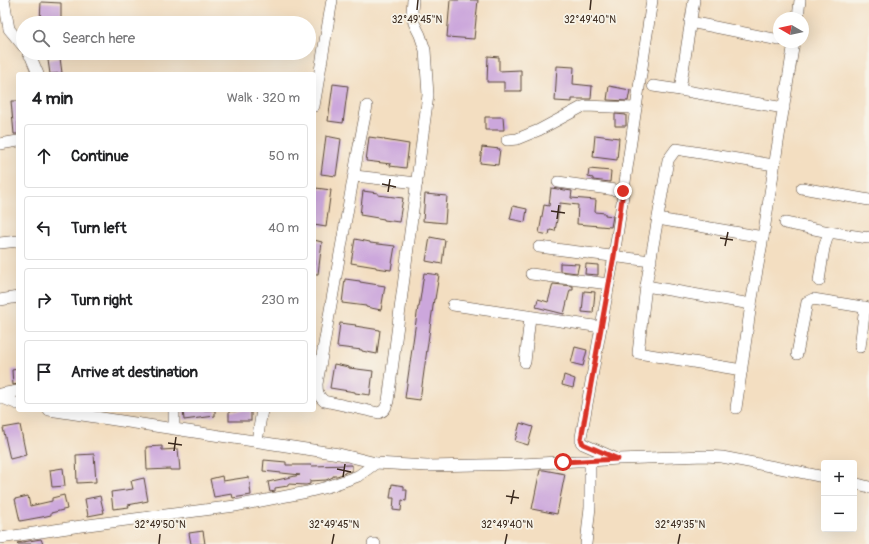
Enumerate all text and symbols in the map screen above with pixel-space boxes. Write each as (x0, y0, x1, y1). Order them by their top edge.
north arrow (773, 12, 809, 48)
text: 32°49'45"N (392, 14, 442, 26)
text: 32°49'40"N (564, 14, 616, 26)
search box (16, 16, 316, 60)
icon: search (30, 27, 52, 49)
text: Search here (62, 29, 135, 48)
text: 4 min (32, 88, 73, 109)
text: Walk · 320 m (227, 90, 300, 106)
icon: ahead (33, 145, 55, 167)
text: Continue (71, 147, 129, 166)
text: 50 m (269, 148, 299, 164)
route end (614, 182, 632, 200)
icon: left (33, 217, 55, 239)
text: Turn left (71, 219, 127, 238)
text: 40 m (268, 220, 299, 236)
icon: right (33, 289, 55, 311)
text: Turn right (71, 291, 132, 310)
text: 230 m (262, 292, 299, 308)
icon: arrive (33, 361, 55, 383)
text: Arrive at destination (71, 363, 198, 382)
route start (554, 453, 572, 471)
map controls (821, 460, 857, 532)
button: + (821, 460, 857, 496)
button: − (821, 496, 857, 532)
text: 32°49'50"N (134, 519, 186, 531)
text: 32°49'45"N (309, 519, 359, 531)
text: 32°49'40"N (481, 519, 533, 531)
text: 32°49'35"N (655, 519, 705, 531)

